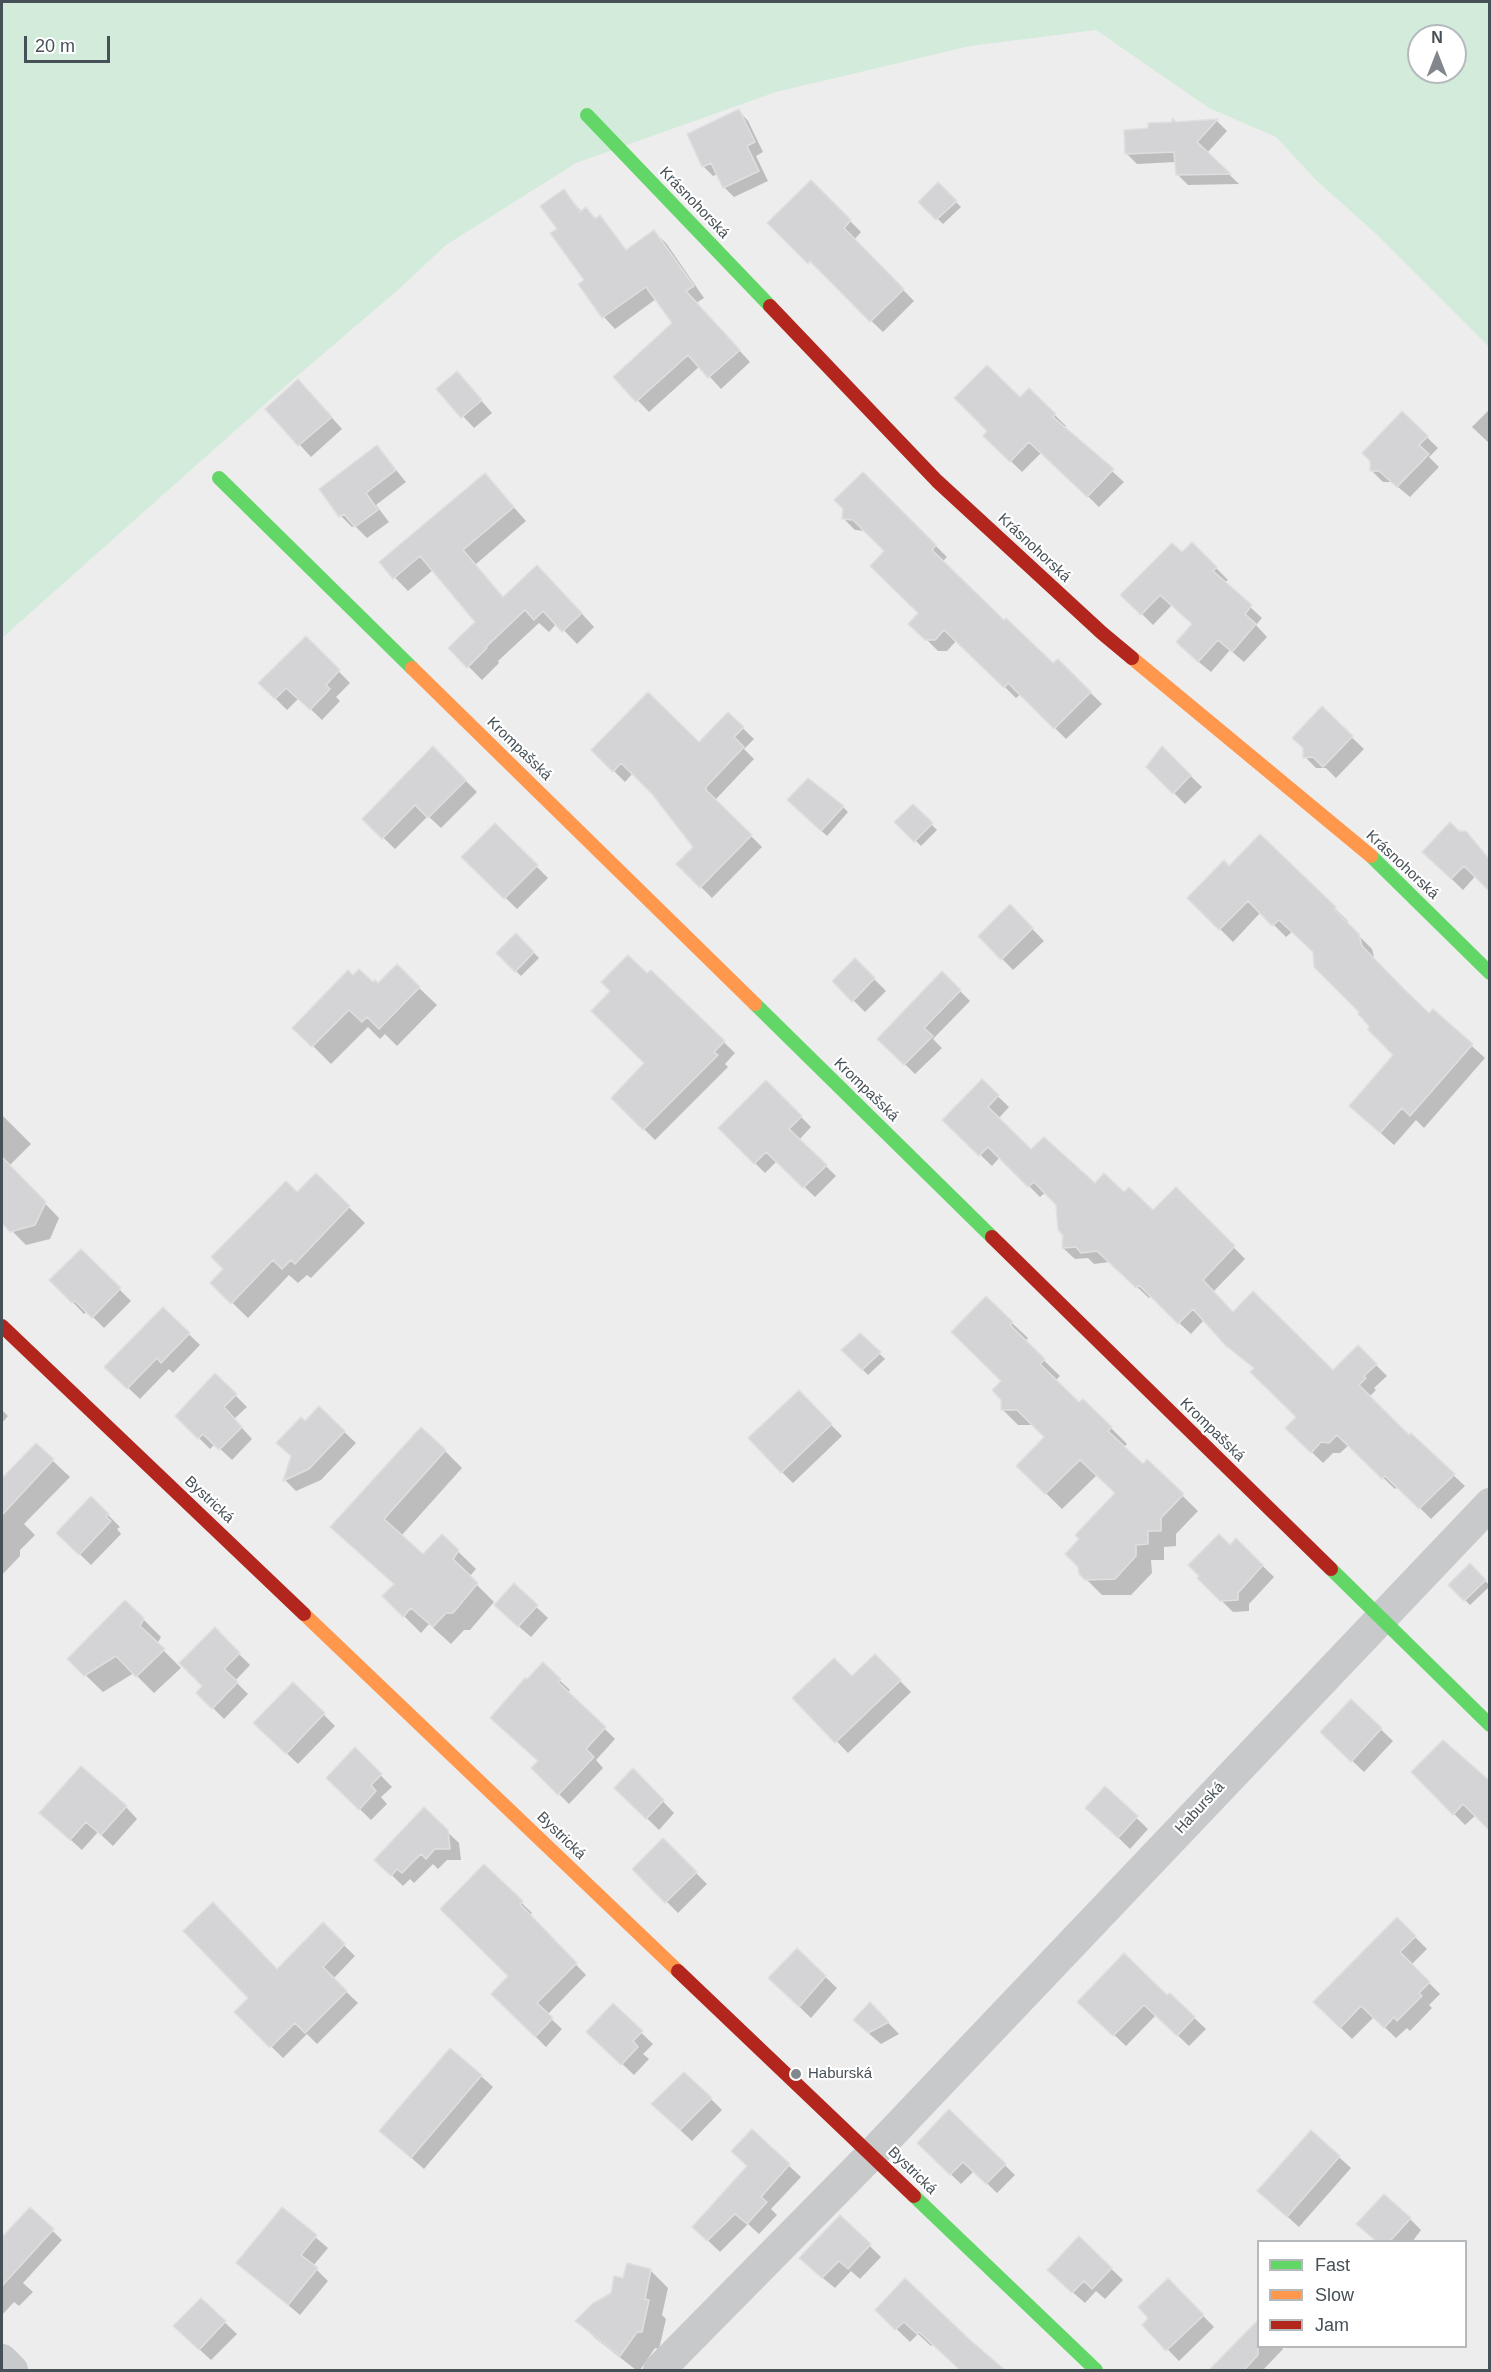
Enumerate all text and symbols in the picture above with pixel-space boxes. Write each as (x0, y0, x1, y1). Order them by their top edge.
scale bar (27, 24, 112, 62)
north arrow (1407, 24, 1467, 84)
text: N (1431, 29, 1443, 46)
text: 20 m (35, 36, 75, 56)
street label: Krásnohorská (655, 163, 733, 243)
street label: Krásnohorská (994, 510, 1074, 586)
street label: Krompašská (483, 714, 555, 784)
street label: Krásnohorská (1362, 827, 1442, 903)
street label: Krompašská (830, 1055, 902, 1125)
street label: Krompašská (1176, 1395, 1248, 1465)
street label: Bystrická (181, 1473, 237, 1527)
street label: Haburská (1172, 1778, 1228, 1838)
street label: Bystrická (533, 1808, 589, 1864)
place label: Haburská (808, 2065, 872, 2083)
marker: Haburská (789, 2067, 803, 2081)
street label: Bystrická (884, 2143, 940, 2199)
legend (1257, 2240, 1467, 2348)
text: Fast (1315, 2255, 1350, 2275)
text: Slow (1315, 2285, 1354, 2305)
text: Jam (1315, 2315, 1349, 2335)

